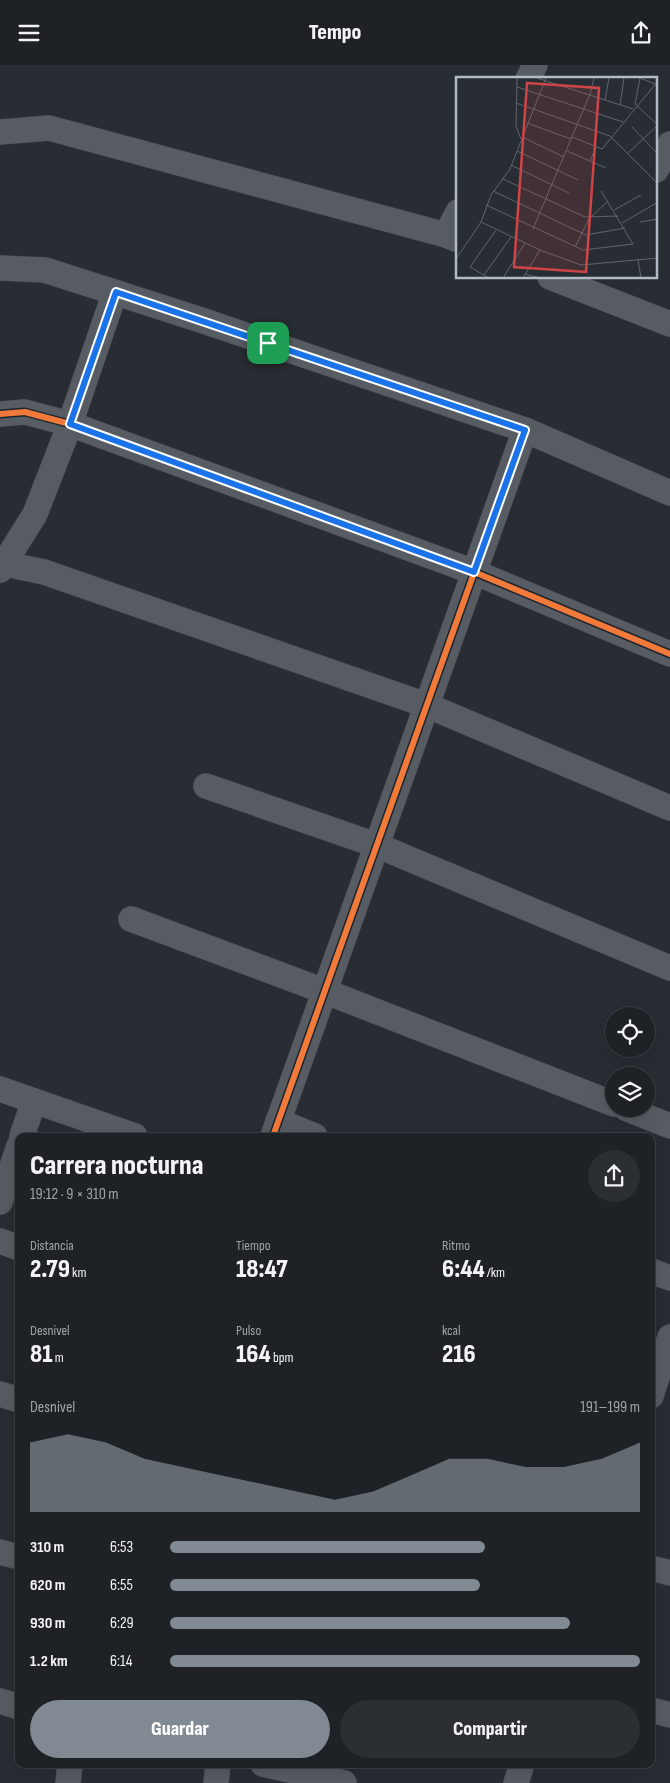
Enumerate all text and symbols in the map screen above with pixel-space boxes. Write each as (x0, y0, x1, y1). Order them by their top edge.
icon: menu (15, 19, 43, 47)
text: Tempo (309, 19, 361, 46)
icon: share (627, 19, 655, 47)
inset map (456, 77, 658, 279)
pin (247, 322, 289, 364)
icon: arrive (254, 329, 282, 357)
map controls (605, 1007, 655, 1117)
button: locate (605, 1007, 655, 1057)
button: layers (605, 1067, 655, 1117)
text: Carrera nocturna (30, 1149, 203, 1182)
button: share (588, 1150, 640, 1202)
text: 19:12 · 9 × 310 m (30, 1185, 119, 1204)
text: Distancia (30, 1237, 74, 1254)
text: Tiempo (236, 1237, 271, 1254)
text: Ritmo (442, 1237, 470, 1254)
text: 2.79 (30, 1254, 70, 1285)
text: 18:47 (236, 1254, 288, 1285)
text: 6:44 (442, 1254, 485, 1285)
text: km (70, 1264, 86, 1281)
text: /km (485, 1264, 505, 1281)
text: Desnivel (30, 1322, 70, 1339)
text: Pulso (236, 1322, 261, 1339)
text: kcal (442, 1322, 461, 1339)
text: 81 (30, 1339, 52, 1370)
text: 164 (236, 1339, 271, 1370)
text: 216 (442, 1339, 476, 1370)
text: m (52, 1349, 64, 1366)
text: bpm (271, 1349, 294, 1366)
text: Desnivel (30, 1398, 75, 1417)
text: 191–199 m (580, 1398, 640, 1417)
text: 310 m (30, 1538, 64, 1557)
text: 6:53 (110, 1538, 133, 1557)
text: 620 m (30, 1576, 65, 1595)
text: 6:55 (110, 1576, 133, 1595)
text: 930 m (30, 1614, 65, 1633)
text: 6:29 (110, 1614, 134, 1633)
text: 1.2 km (30, 1652, 68, 1671)
text: 6:14 (110, 1652, 132, 1671)
button: Guardar (30, 1700, 330, 1758)
button: Compartir (340, 1700, 640, 1758)

